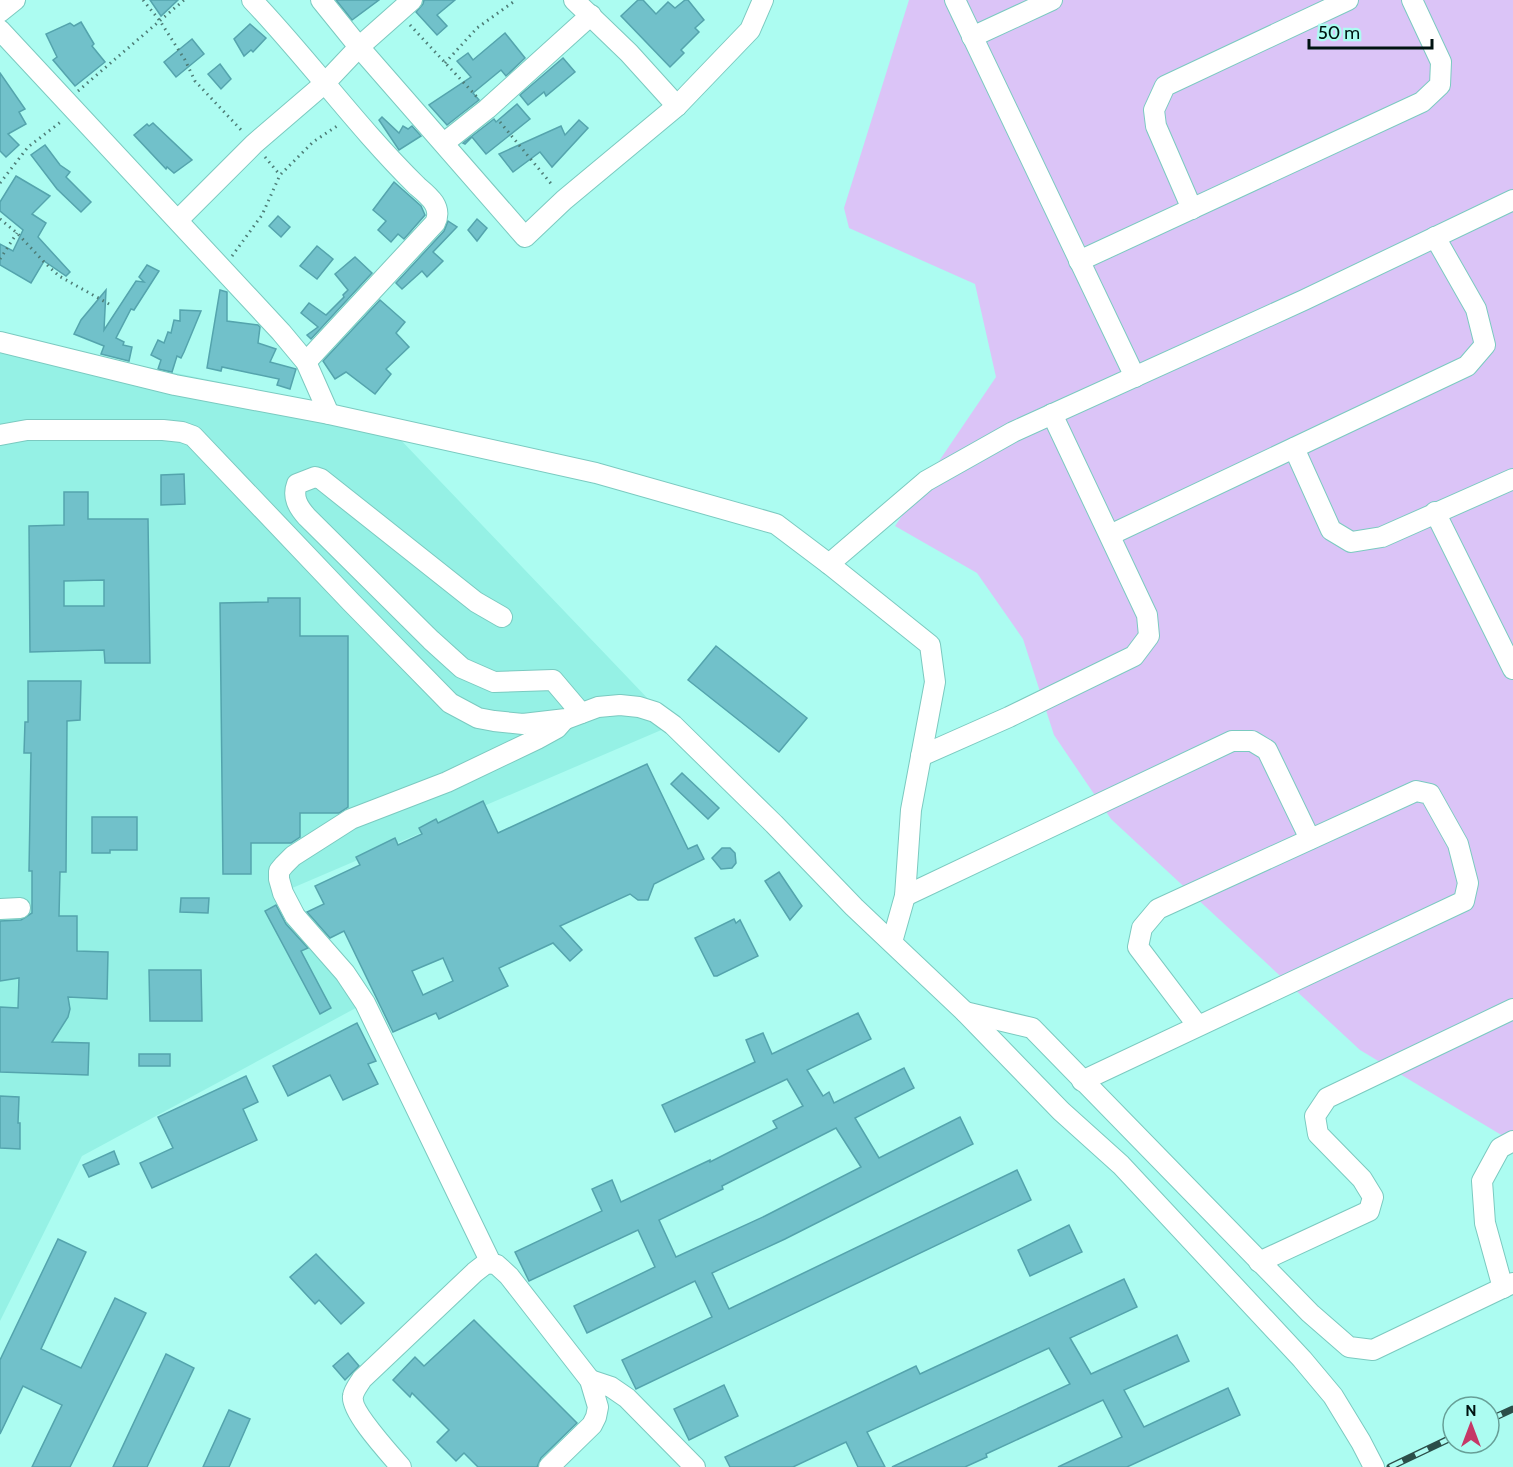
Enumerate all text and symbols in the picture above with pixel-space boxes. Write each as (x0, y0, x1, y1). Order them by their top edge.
scale bar (1309, 12, 1432, 50)
text: 50 m (1318, 22, 1360, 44)
north arrow (1441, 1395, 1501, 1455)
text: N (1465, 1401, 1477, 1420)

